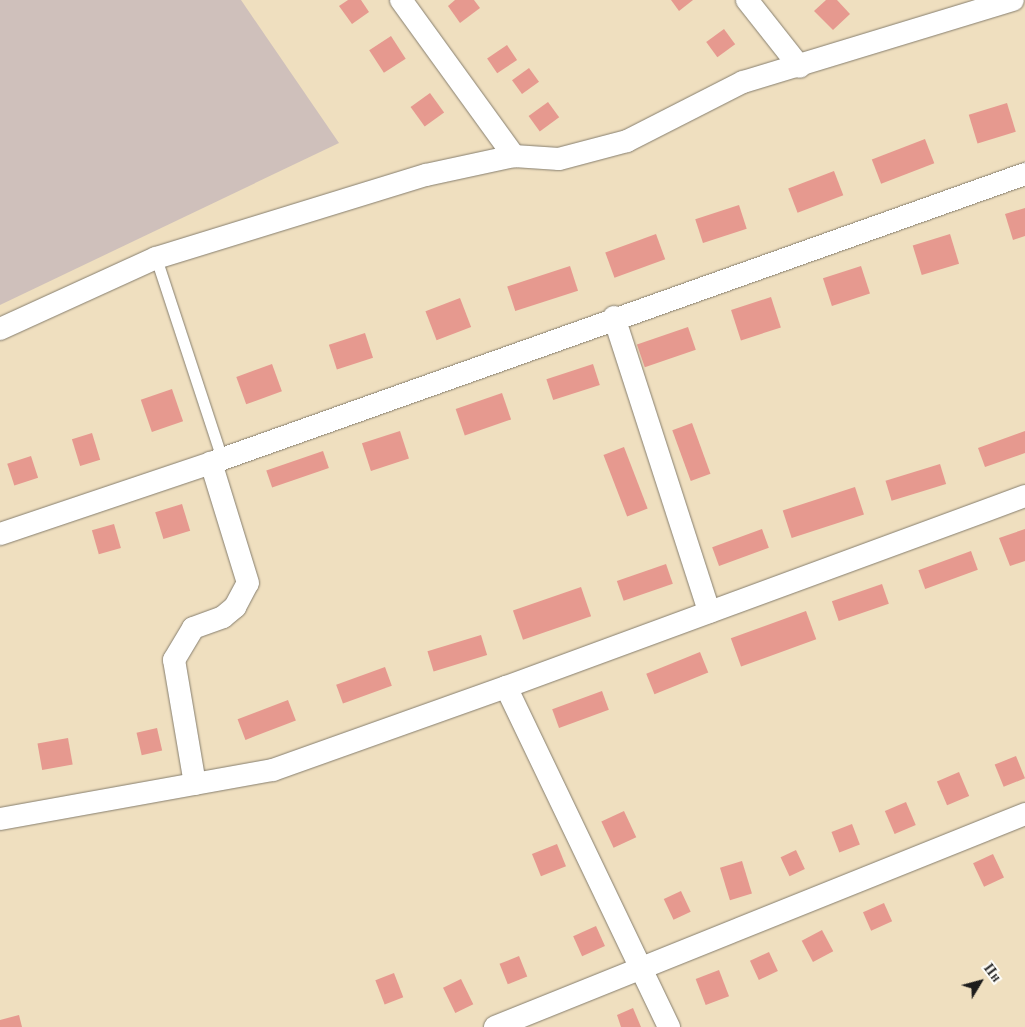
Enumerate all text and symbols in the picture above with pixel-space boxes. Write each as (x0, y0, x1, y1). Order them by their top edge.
north arrow (955, 957, 1005, 1007)
text: Пн (981, 961, 1003, 985)

